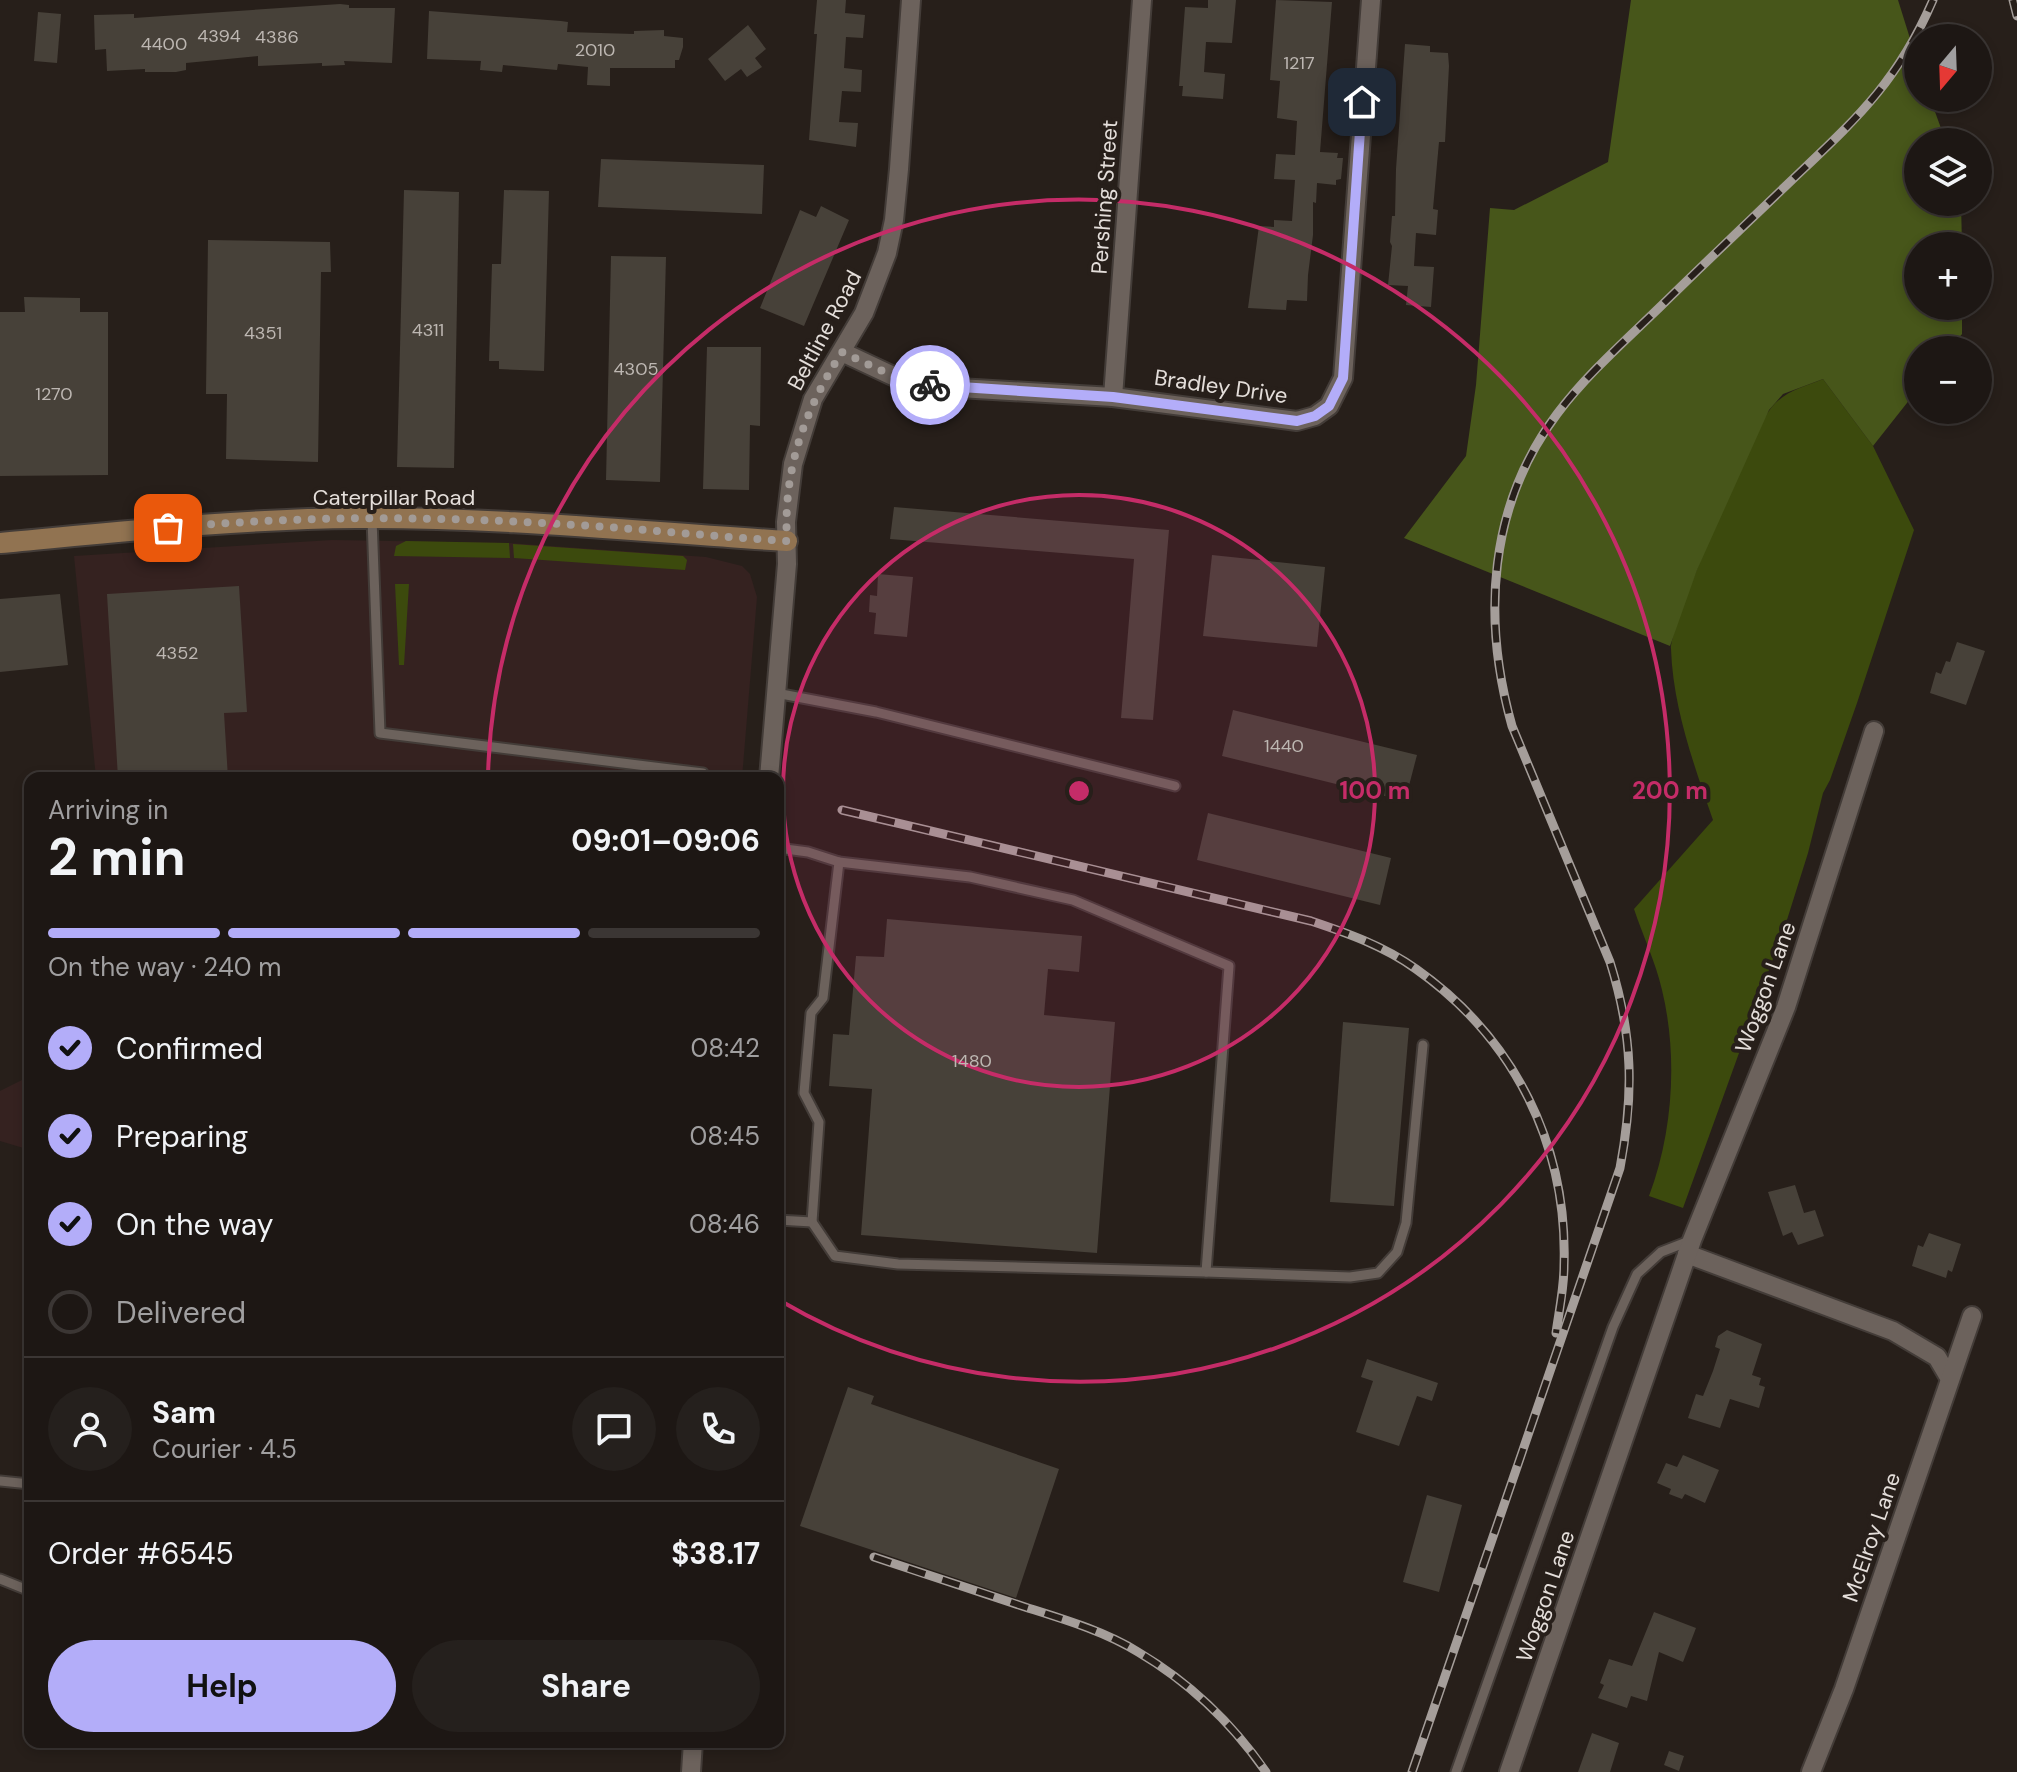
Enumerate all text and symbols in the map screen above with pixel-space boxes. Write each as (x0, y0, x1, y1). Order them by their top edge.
house number: 4394 (197, 24, 241, 48)
north arrow (1904, 24, 1992, 112)
map controls (1904, 24, 1992, 424)
house number: 4386 (255, 25, 299, 49)
house number: 4400 (141, 32, 187, 56)
house number: 2010 (575, 38, 615, 62)
house number: 1217 (1283, 51, 1315, 75)
pin (1328, 68, 1396, 136)
icon: home (1340, 80, 1384, 124)
street label: Pershing Street (1085, 119, 1124, 275)
button: layers (1904, 128, 1992, 216)
button: + (1904, 232, 1992, 320)
street label: Beltline Road (781, 265, 868, 395)
house number: 4311 (412, 318, 444, 342)
house number: 4351 (244, 321, 282, 345)
button: − (1904, 336, 1992, 424)
courier (890, 345, 970, 425)
house number: 4305 (614, 357, 658, 381)
icon: bike (908, 363, 952, 407)
street label: Bradley Drive (1152, 363, 1289, 410)
house number: 1270 (35, 382, 73, 406)
street label: Caterpillar Road (313, 483, 475, 512)
pin (134, 494, 202, 562)
icon: bag (146, 506, 190, 550)
house number: 4352 (156, 641, 198, 665)
house number: 1440 (1264, 734, 1304, 758)
text: 100 m (1340, 775, 1410, 806)
text: 200 m (1632, 775, 1708, 806)
centre of rings (1065, 777, 1093, 805)
text: Arriving in (48, 793, 168, 827)
text: 09:01–09:06 (571, 821, 760, 860)
text: 2 min (48, 823, 186, 891)
street label: Woggon Lane (1728, 918, 1803, 1057)
text: On the way · 240 m (48, 950, 282, 984)
icon: check (48, 1026, 92, 1070)
text: Confirmed (116, 1029, 263, 1068)
text: 08:42 (690, 1031, 760, 1065)
house number: 1480 (952, 1049, 992, 1073)
icon: check (48, 1114, 92, 1158)
text: Preparing (116, 1117, 248, 1156)
text: 08:45 (690, 1119, 760, 1153)
icon: check (48, 1202, 92, 1246)
text: On the way (116, 1205, 273, 1244)
text: 08:46 (689, 1207, 760, 1241)
text: Delivered (116, 1293, 246, 1332)
button: person (48, 1387, 132, 1471)
button: chat (572, 1387, 656, 1471)
button: phone (676, 1387, 760, 1471)
text: Sam (152, 1393, 216, 1432)
text: Courier · 4.5 (152, 1432, 297, 1466)
street label: McElroy Lane (1836, 1469, 1907, 1606)
street label: Woggon Lane (1509, 1527, 1581, 1666)
text: Order #6545 (48, 1534, 234, 1573)
text: $38.17 (671, 1534, 760, 1573)
button: Help (48, 1640, 396, 1732)
button: Share (412, 1640, 760, 1732)

